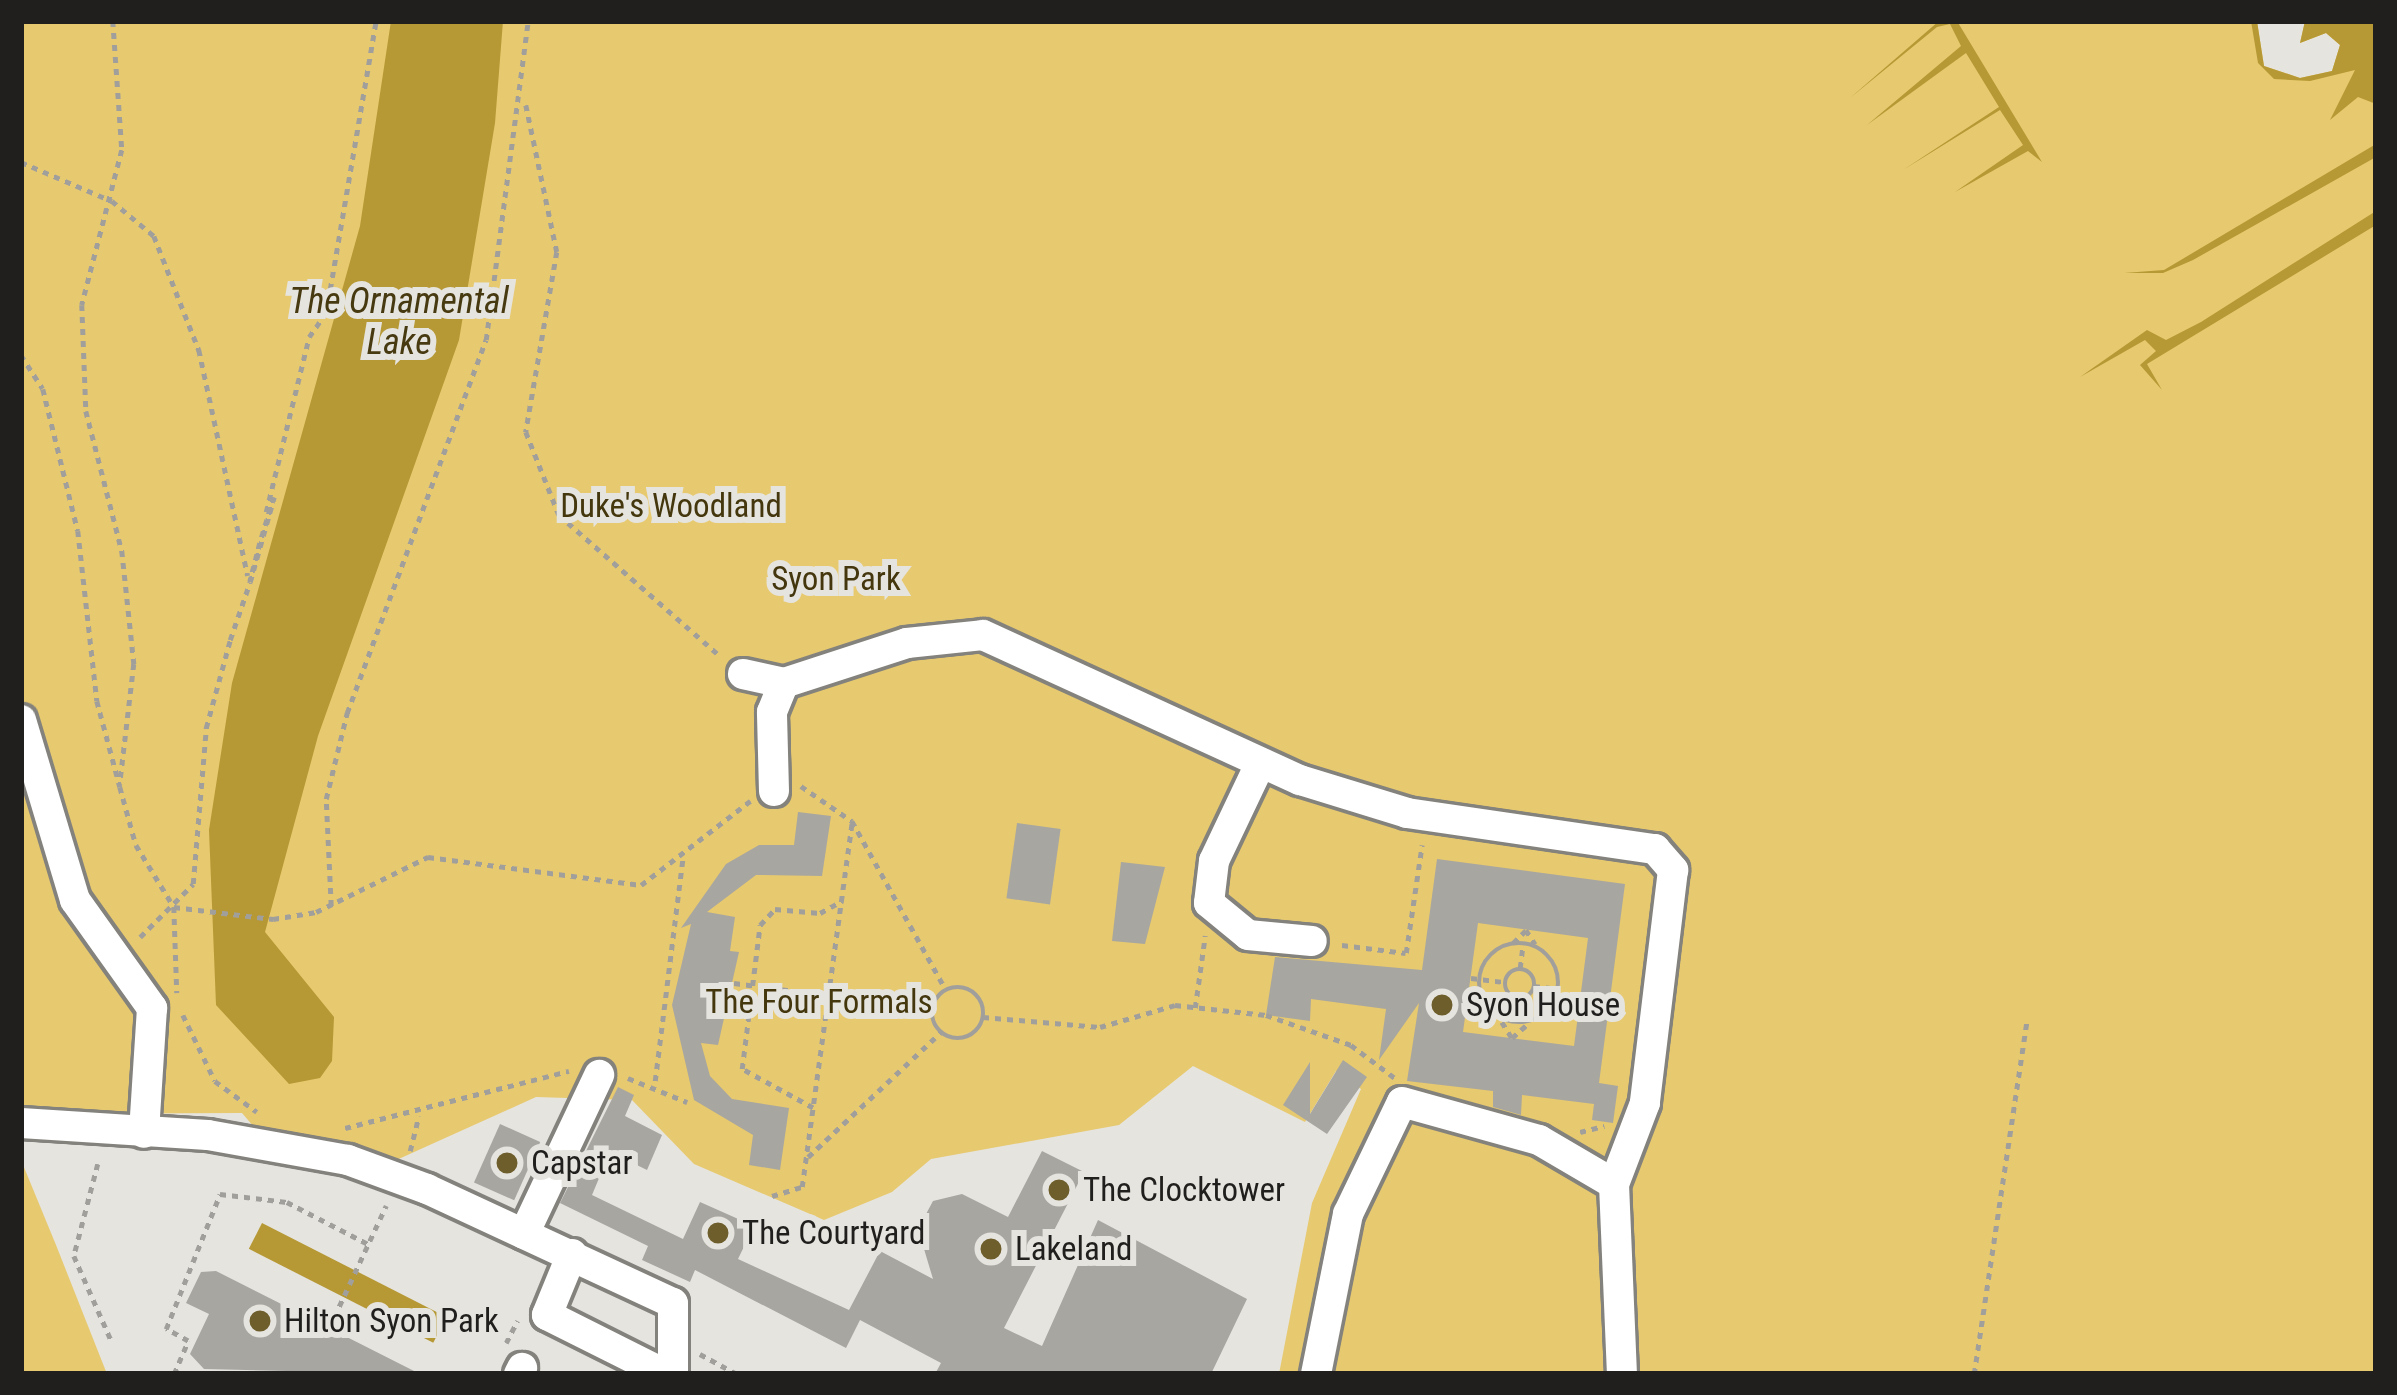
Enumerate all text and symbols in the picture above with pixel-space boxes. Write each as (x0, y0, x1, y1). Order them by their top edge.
water label: The Ornamental Lake (289, 279, 509, 364)
park label: Duke's Woodland (560, 486, 782, 526)
park label: Syon Park (771, 559, 901, 599)
park label: The Four Formals (705, 982, 933, 1022)
place label: Syon House (1466, 985, 1620, 1025)
marker: Syon House (1429, 992, 1455, 1018)
place label: Capstar (531, 1143, 632, 1183)
marker: Capstar (494, 1150, 520, 1176)
place label: The Clocktower (1083, 1170, 1285, 1210)
marker: The Clocktower (1046, 1177, 1072, 1203)
place label: The Courtyard (742, 1213, 925, 1253)
marker: The Courtyard (705, 1220, 731, 1246)
place label: Lakeland (1015, 1229, 1132, 1269)
marker: Lakeland (978, 1236, 1004, 1262)
place label: Hilton Syon Park (284, 1301, 499, 1341)
marker: Hilton Syon Park (247, 1308, 273, 1334)

